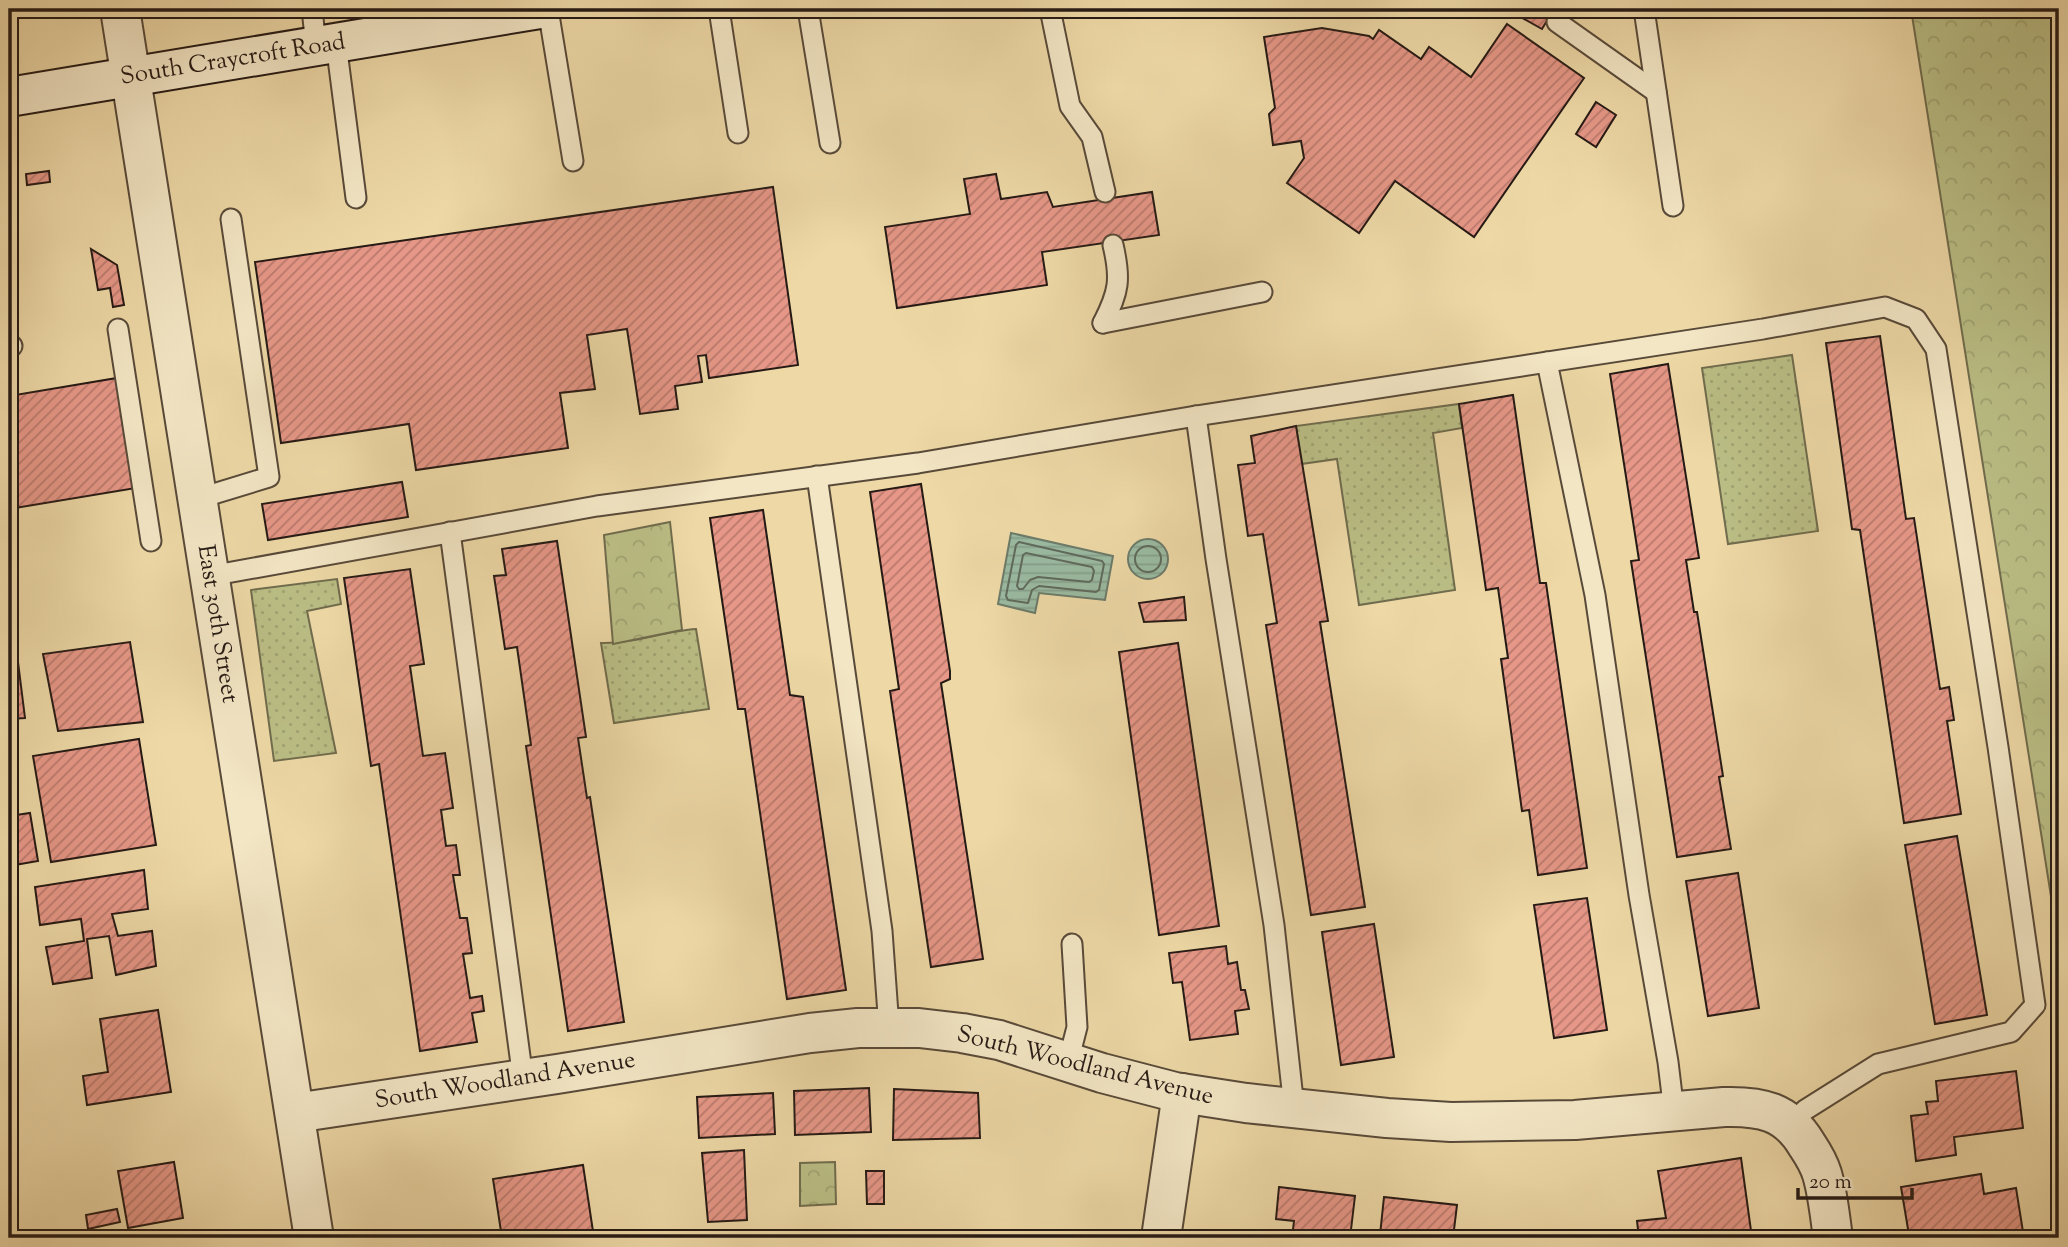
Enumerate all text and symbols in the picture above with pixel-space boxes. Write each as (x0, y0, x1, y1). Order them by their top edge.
street label: South Craycroft Road (118, 25, 348, 95)
street label: East 30th Street (188, 542, 246, 706)
street label: South Woodland Avenue (953, 1018, 1217, 1114)
street label: South Woodland Avenue (372, 1044, 638, 1118)
scale bar (1798, 1156, 1912, 1200)
text: 20 m (1809, 1168, 1852, 1198)

